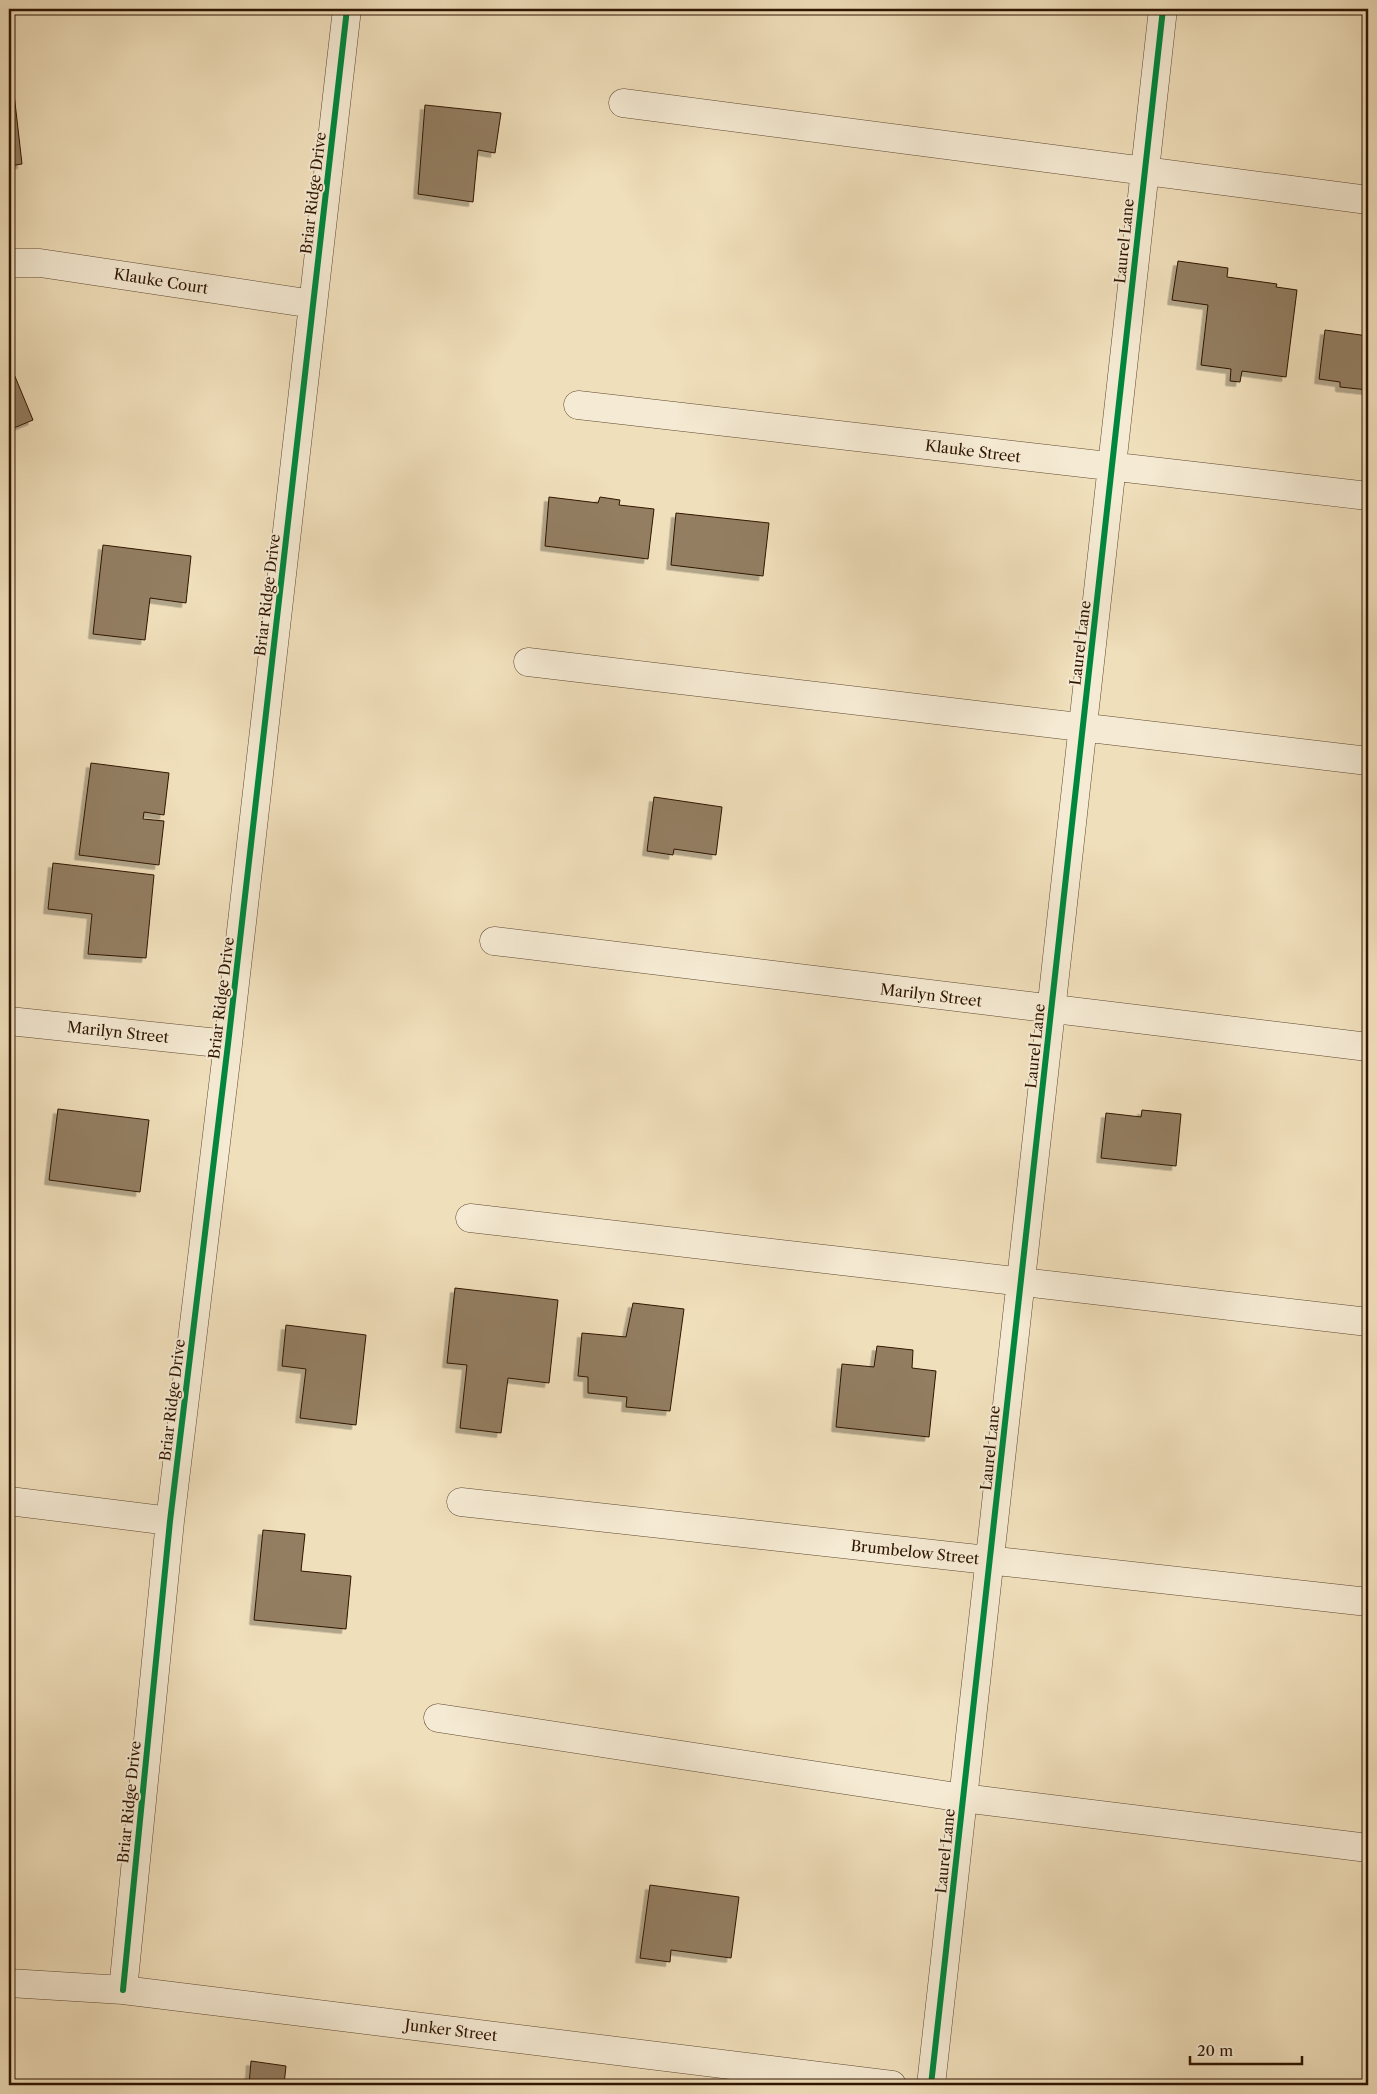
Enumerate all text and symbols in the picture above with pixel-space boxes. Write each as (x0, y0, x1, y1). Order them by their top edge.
street label: Briar Ridge Drive (296, 131, 330, 255)
street label: Laurel Lane (1110, 197, 1138, 285)
street label: Klauke Court (112, 264, 210, 298)
street label: Klauke Street (924, 436, 1023, 466)
street label: Briar Ridge Drive (250, 533, 284, 657)
street label: Laurel Lane (1065, 599, 1095, 687)
street label: Briar Ridge Drive (204, 936, 238, 1060)
street label: Marilyn Street (879, 979, 984, 1011)
street label: Laurel Lane (1021, 1002, 1049, 1090)
street label: Marilyn Street (66, 1017, 171, 1047)
street label: Briar Ridge Drive (155, 1338, 189, 1462)
street label: Laurel Lane (976, 1404, 1004, 1492)
street label: Brumbelow Street (850, 1536, 981, 1568)
street label: Briar Ridge Drive (113, 1740, 145, 1864)
street label: Laurel Lane (931, 1807, 959, 1895)
street label: Junker Street (402, 2015, 499, 2045)
scale bar (1190, 2034, 1302, 2066)
text: 20 m (1197, 2041, 1233, 2060)

